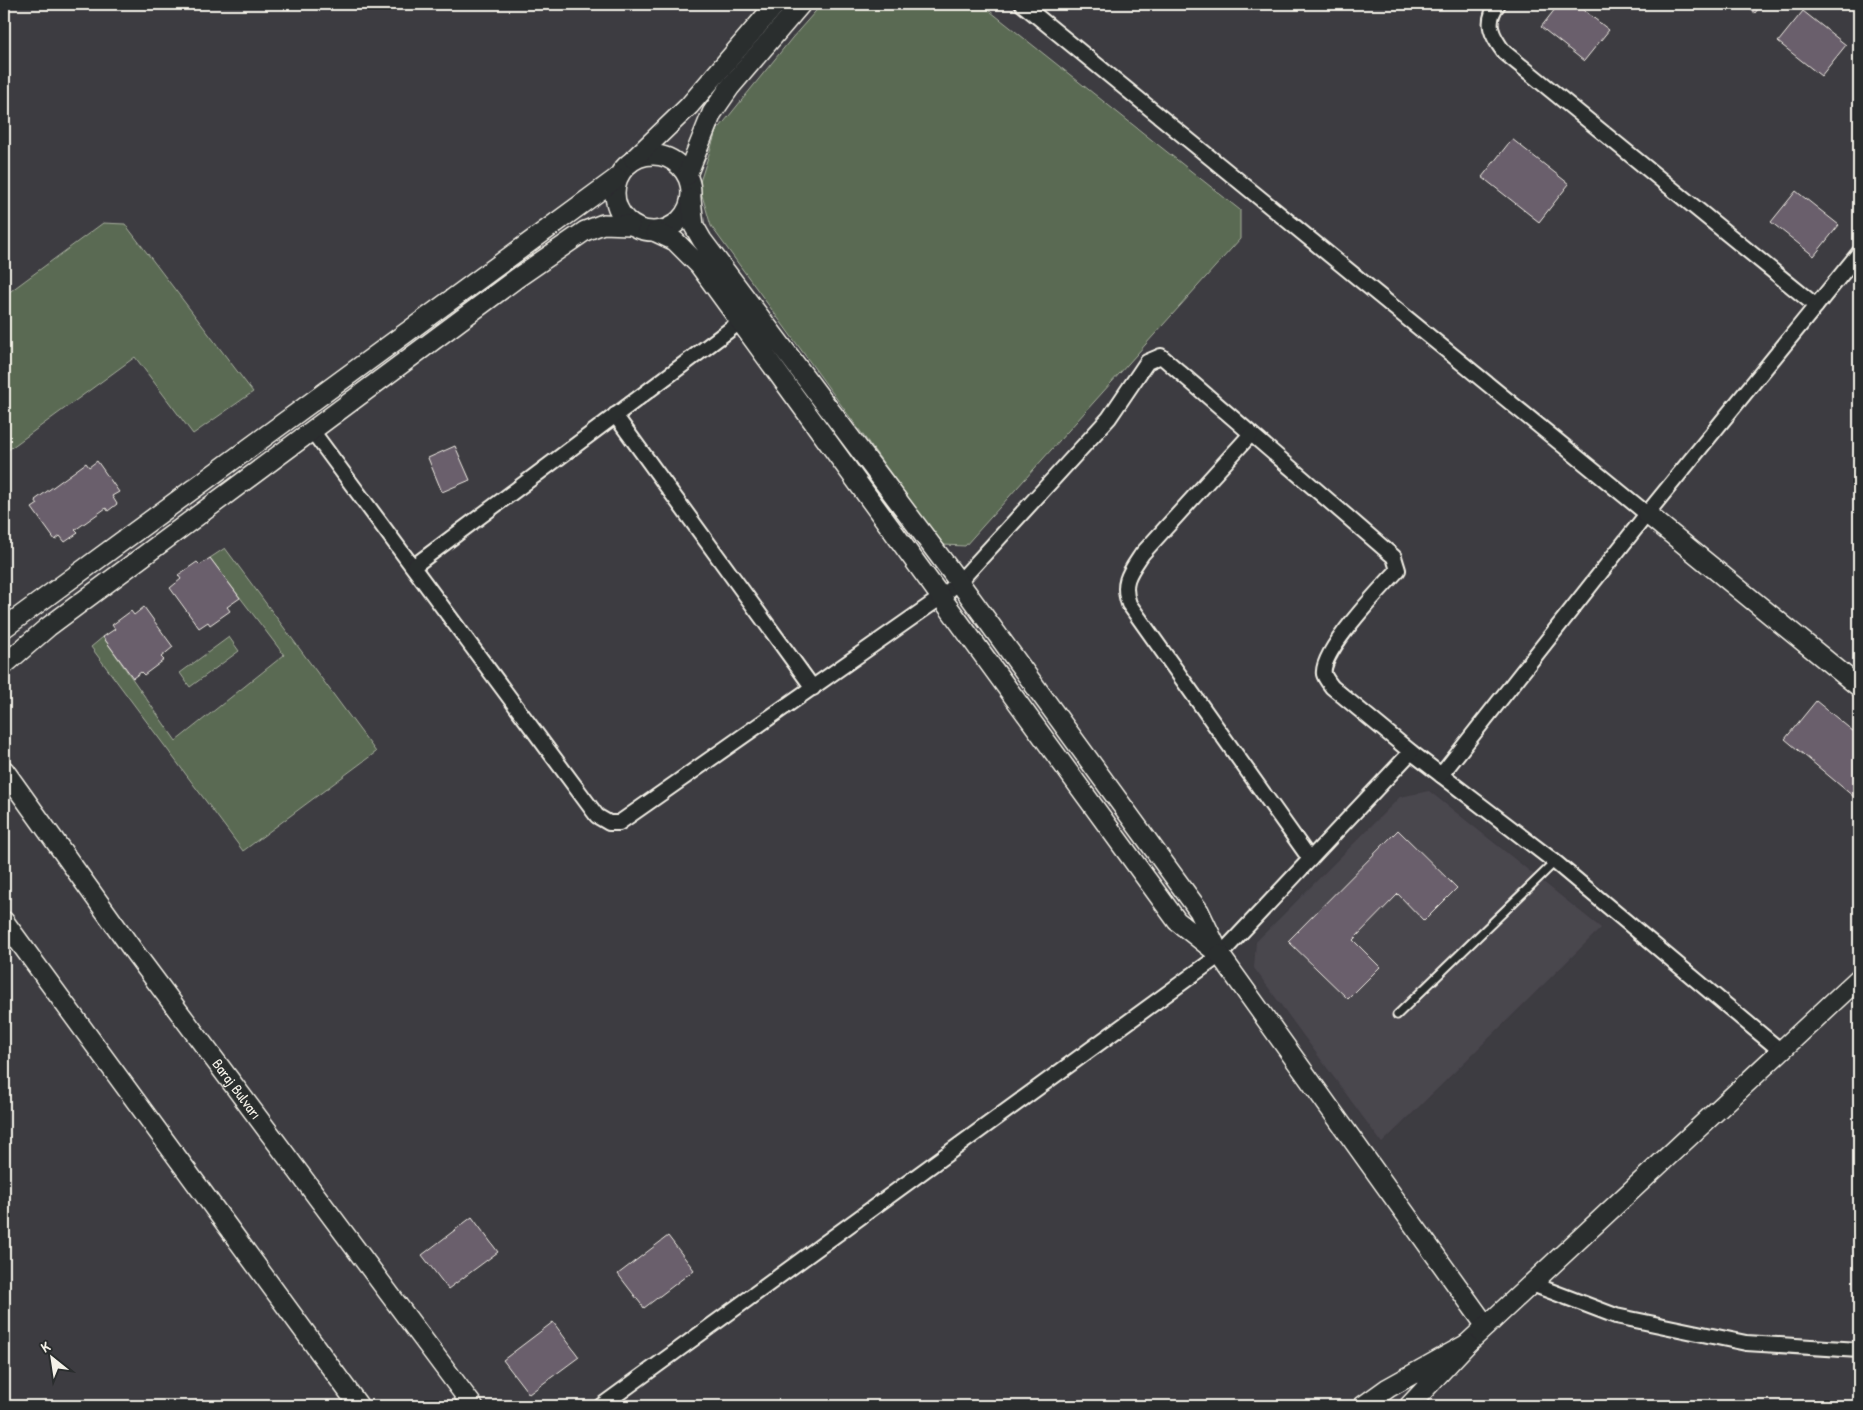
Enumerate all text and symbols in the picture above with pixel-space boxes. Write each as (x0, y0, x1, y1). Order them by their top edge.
street label: Baraj Bulvarı (207, 1054, 267, 1124)
north arrow (28, 1332, 78, 1382)
text: K (37, 1336, 54, 1356)

